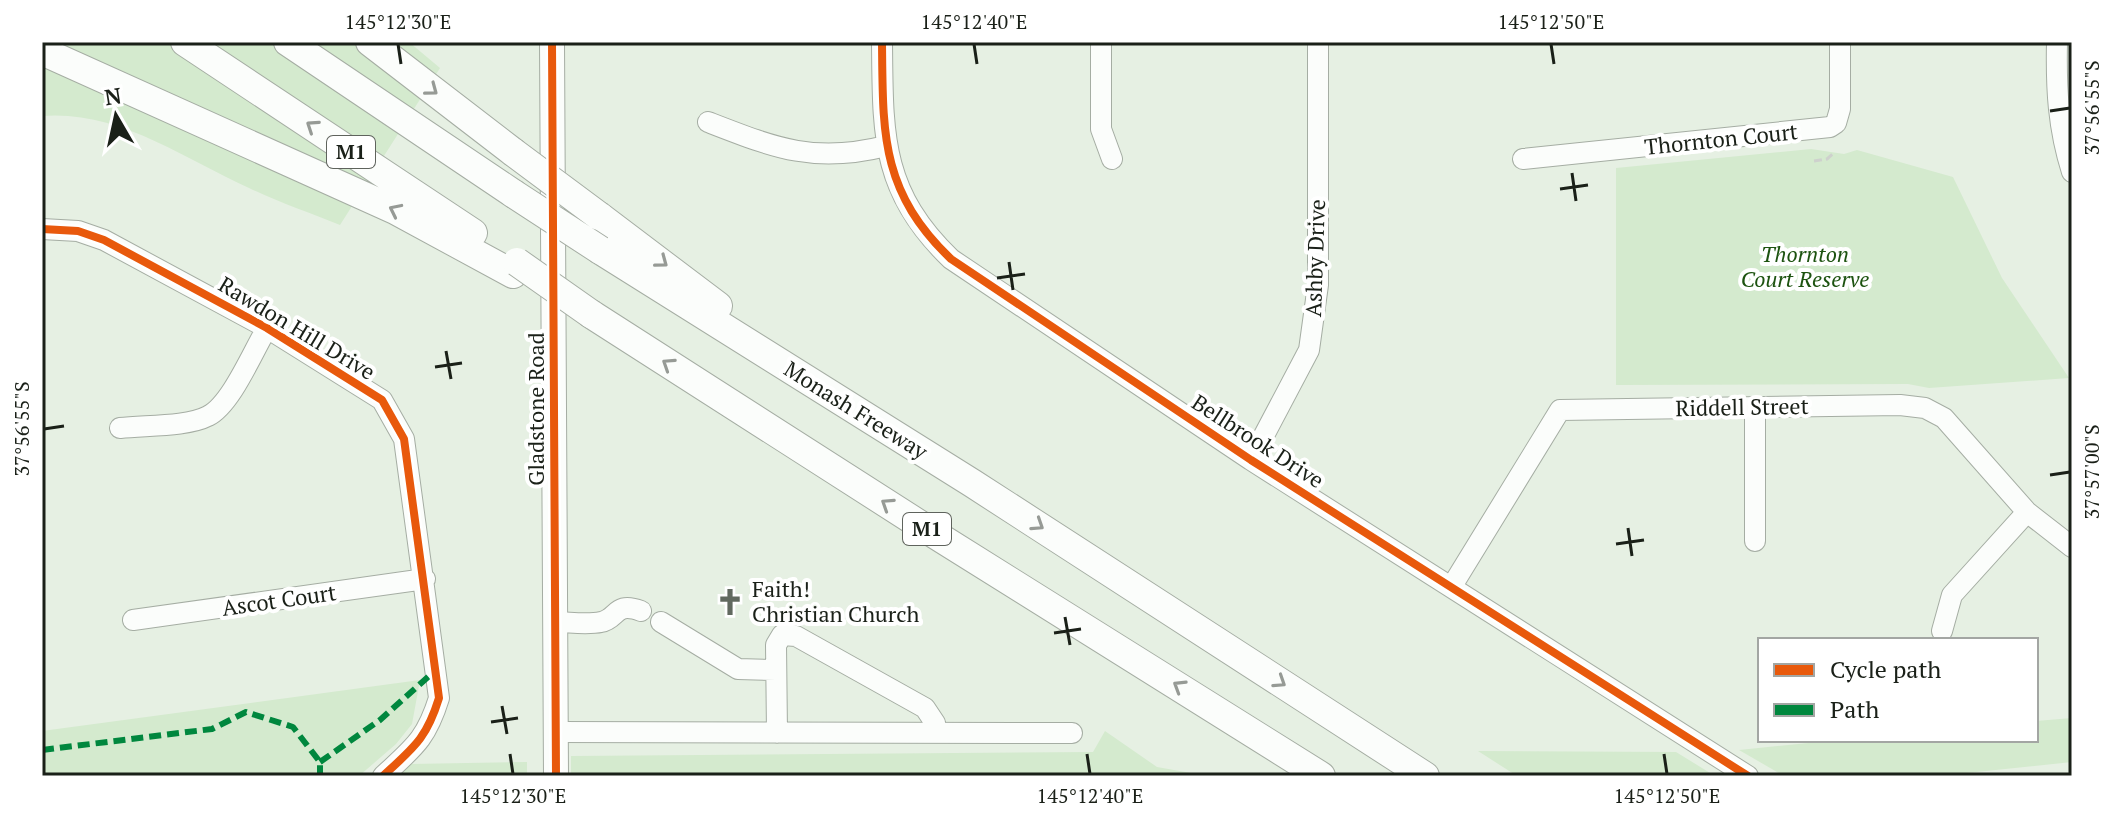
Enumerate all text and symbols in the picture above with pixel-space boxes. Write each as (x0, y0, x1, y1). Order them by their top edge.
text: 145°12'30"E (345, 8, 451, 35)
text: 145°12'40"E (921, 8, 1027, 35)
text: 145°12'50"E (1498, 8, 1604, 35)
text: 37°56'55"S (2078, 60, 2105, 156)
north arrow (76, 76, 156, 156)
text: N (102, 80, 124, 111)
one-way arrow (423, 80, 438, 94)
street label: Thornton Court (1643, 116, 1799, 161)
one-way arrow (306, 121, 320, 136)
road number: M1 (327, 136, 375, 168)
street label: Ashby Drive (1298, 199, 1331, 317)
one-way arrow (389, 204, 404, 220)
park label: Thornton Court Reserve (1741, 239, 1869, 293)
one-way arrow (653, 253, 668, 267)
street label: Rawdon Hill Drive (214, 269, 381, 386)
street label: Gladstone Road (521, 332, 550, 486)
street label: Monash Freeway (779, 354, 934, 466)
one-way arrow (662, 359, 677, 374)
text: 37°56'55"S (8, 381, 35, 477)
street label: Bellbrook Drive (1187, 387, 1330, 494)
street label: Riddell Street (1675, 391, 1809, 422)
text: 37°57'00"S (2078, 424, 2105, 520)
one-way arrow (882, 499, 896, 514)
road number: M1 (903, 513, 951, 545)
one-way arrow (1029, 516, 1044, 531)
place label: Faith! Christian Church (752, 574, 919, 628)
street label: Ascot Court (220, 577, 338, 622)
church icon: Faith! Christian Church (715, 587, 745, 617)
legend (1758, 638, 2038, 742)
text: Cycle path (1830, 653, 1941, 685)
one-way arrow (1271, 672, 1285, 687)
one-way arrow (1173, 680, 1188, 696)
text: Path (1830, 693, 1879, 725)
text: 145°12'30"E (460, 782, 566, 809)
text: 145°12'40"E (1037, 782, 1143, 809)
text: 145°12'50"E (1614, 782, 1720, 809)

